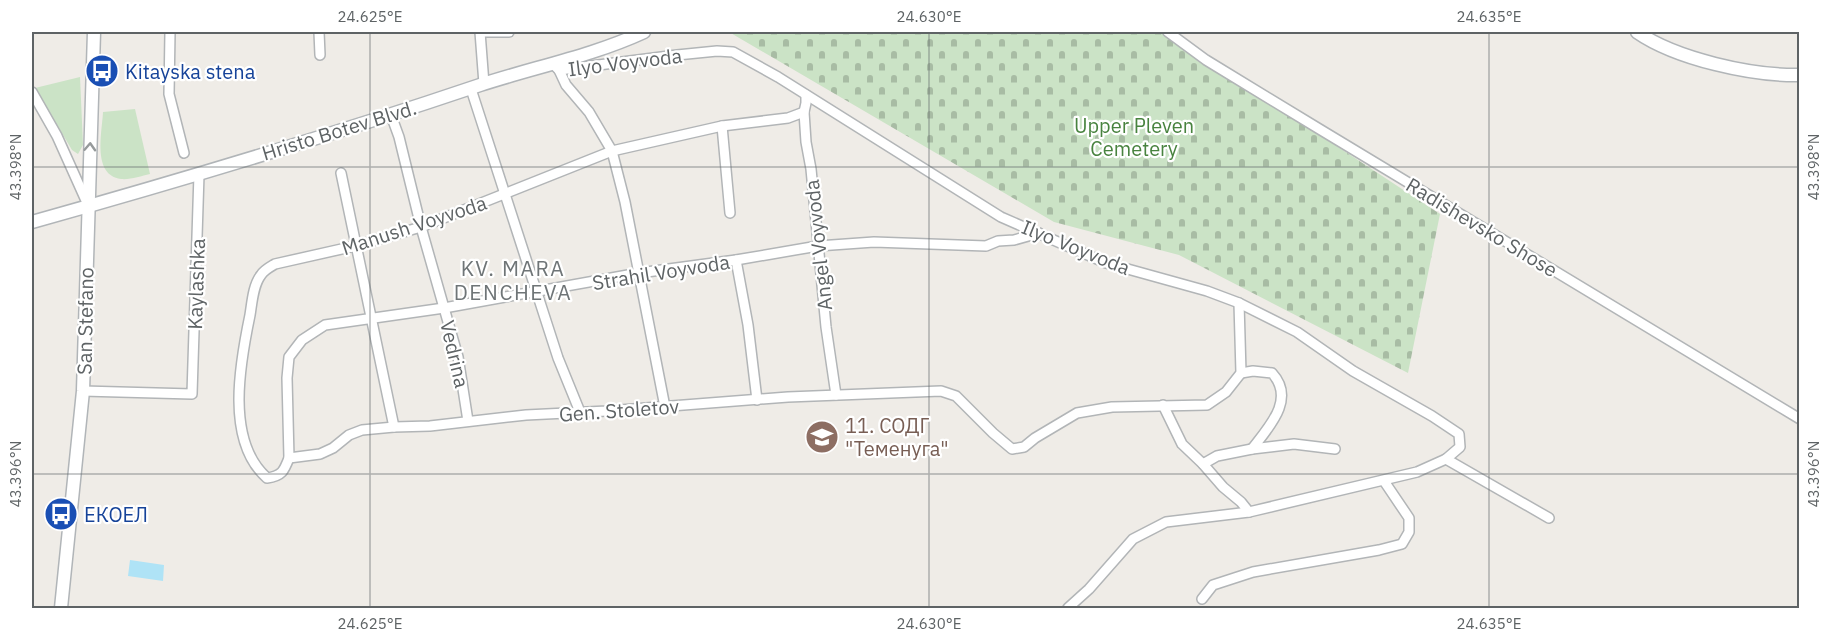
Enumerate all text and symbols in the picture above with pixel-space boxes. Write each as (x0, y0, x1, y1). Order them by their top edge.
text: 24.625°E (338, 7, 402, 26)
text: 24.630°E (897, 7, 961, 26)
text: 24.635°E (1457, 7, 1521, 26)
street label: Ilyo Voyvoda (566, 42, 684, 82)
bus stop icon: Kitayska stena (84, 53, 120, 89)
place label: Kitayska stena (125, 58, 256, 85)
street label: Hristo Botev Blvd. (258, 94, 420, 166)
park label: Upper Pleven Cemetery (1074, 112, 1194, 162)
text: 43.398°N (6, 134, 25, 200)
text: 43.398°N (1804, 134, 1823, 200)
one-way arrow (84, 142, 97, 151)
street label: Radishevsko Shose (1401, 171, 1563, 283)
street label: Angel Voyvoda (798, 178, 838, 312)
street label: Manush Voyvoda (338, 189, 490, 261)
street label: Ilyo Voyvoda (1018, 213, 1135, 281)
street label: Kaylashka (181, 238, 211, 330)
street label: Strahil Voyvoda (590, 248, 732, 296)
district label: KV. MARA DENCHEVA (454, 254, 572, 306)
street label: San Stefano (71, 267, 99, 375)
street label: Vedrina (434, 318, 476, 391)
street label: Gen. Stoletov (558, 392, 680, 428)
place label: 11. СОДГ "Теменуга" (845, 412, 949, 462)
school or university icon: 11. СОДГ "Теменуга" (804, 419, 840, 455)
text: 43.396°N (6, 441, 25, 507)
text: 43.396°N (1804, 441, 1823, 507)
bus stop icon: ЕКОЕЛ (43, 496, 79, 532)
place label: ЕКОЕЛ (84, 501, 148, 528)
text: 24.625°E (338, 614, 402, 633)
text: 24.630°E (897, 614, 961, 633)
text: 24.635°E (1457, 614, 1521, 633)

